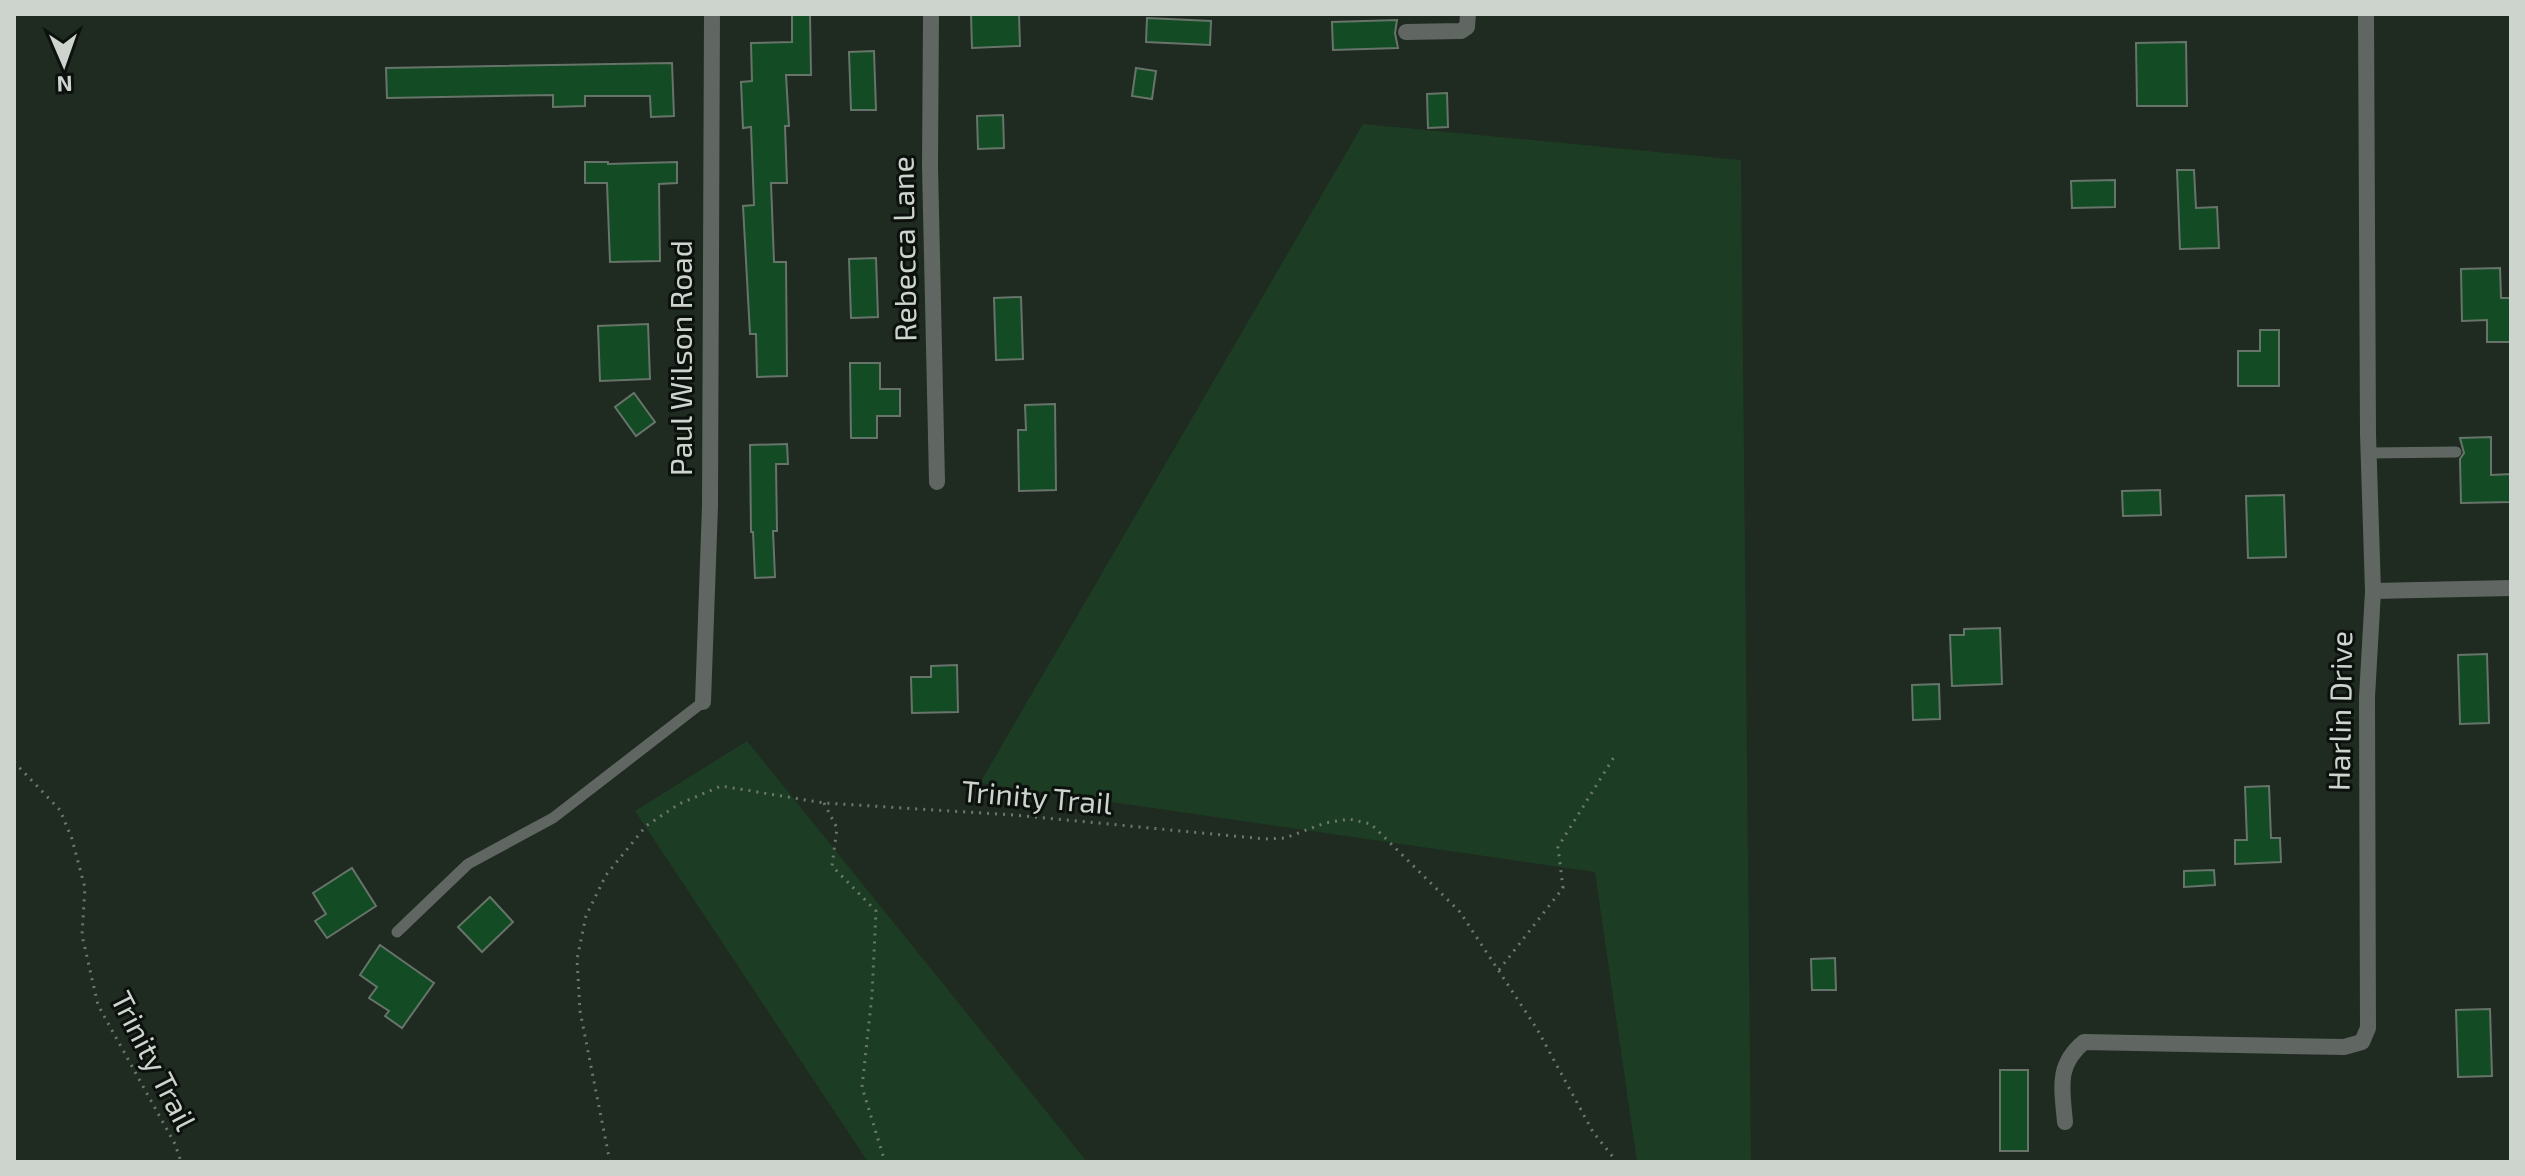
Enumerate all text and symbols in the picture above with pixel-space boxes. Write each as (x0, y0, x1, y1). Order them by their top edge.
north arrow (24, 24, 104, 104)
text: N (56, 72, 73, 98)
street label: Rebecca Lane (883, 156, 923, 342)
street label: Paul Wilson Road (662, 240, 698, 476)
street label: Harlin Drive (2320, 631, 2358, 791)
street label: Trinity Trail (960, 771, 1114, 821)
street label: Trinity Trail (104, 985, 205, 1136)

